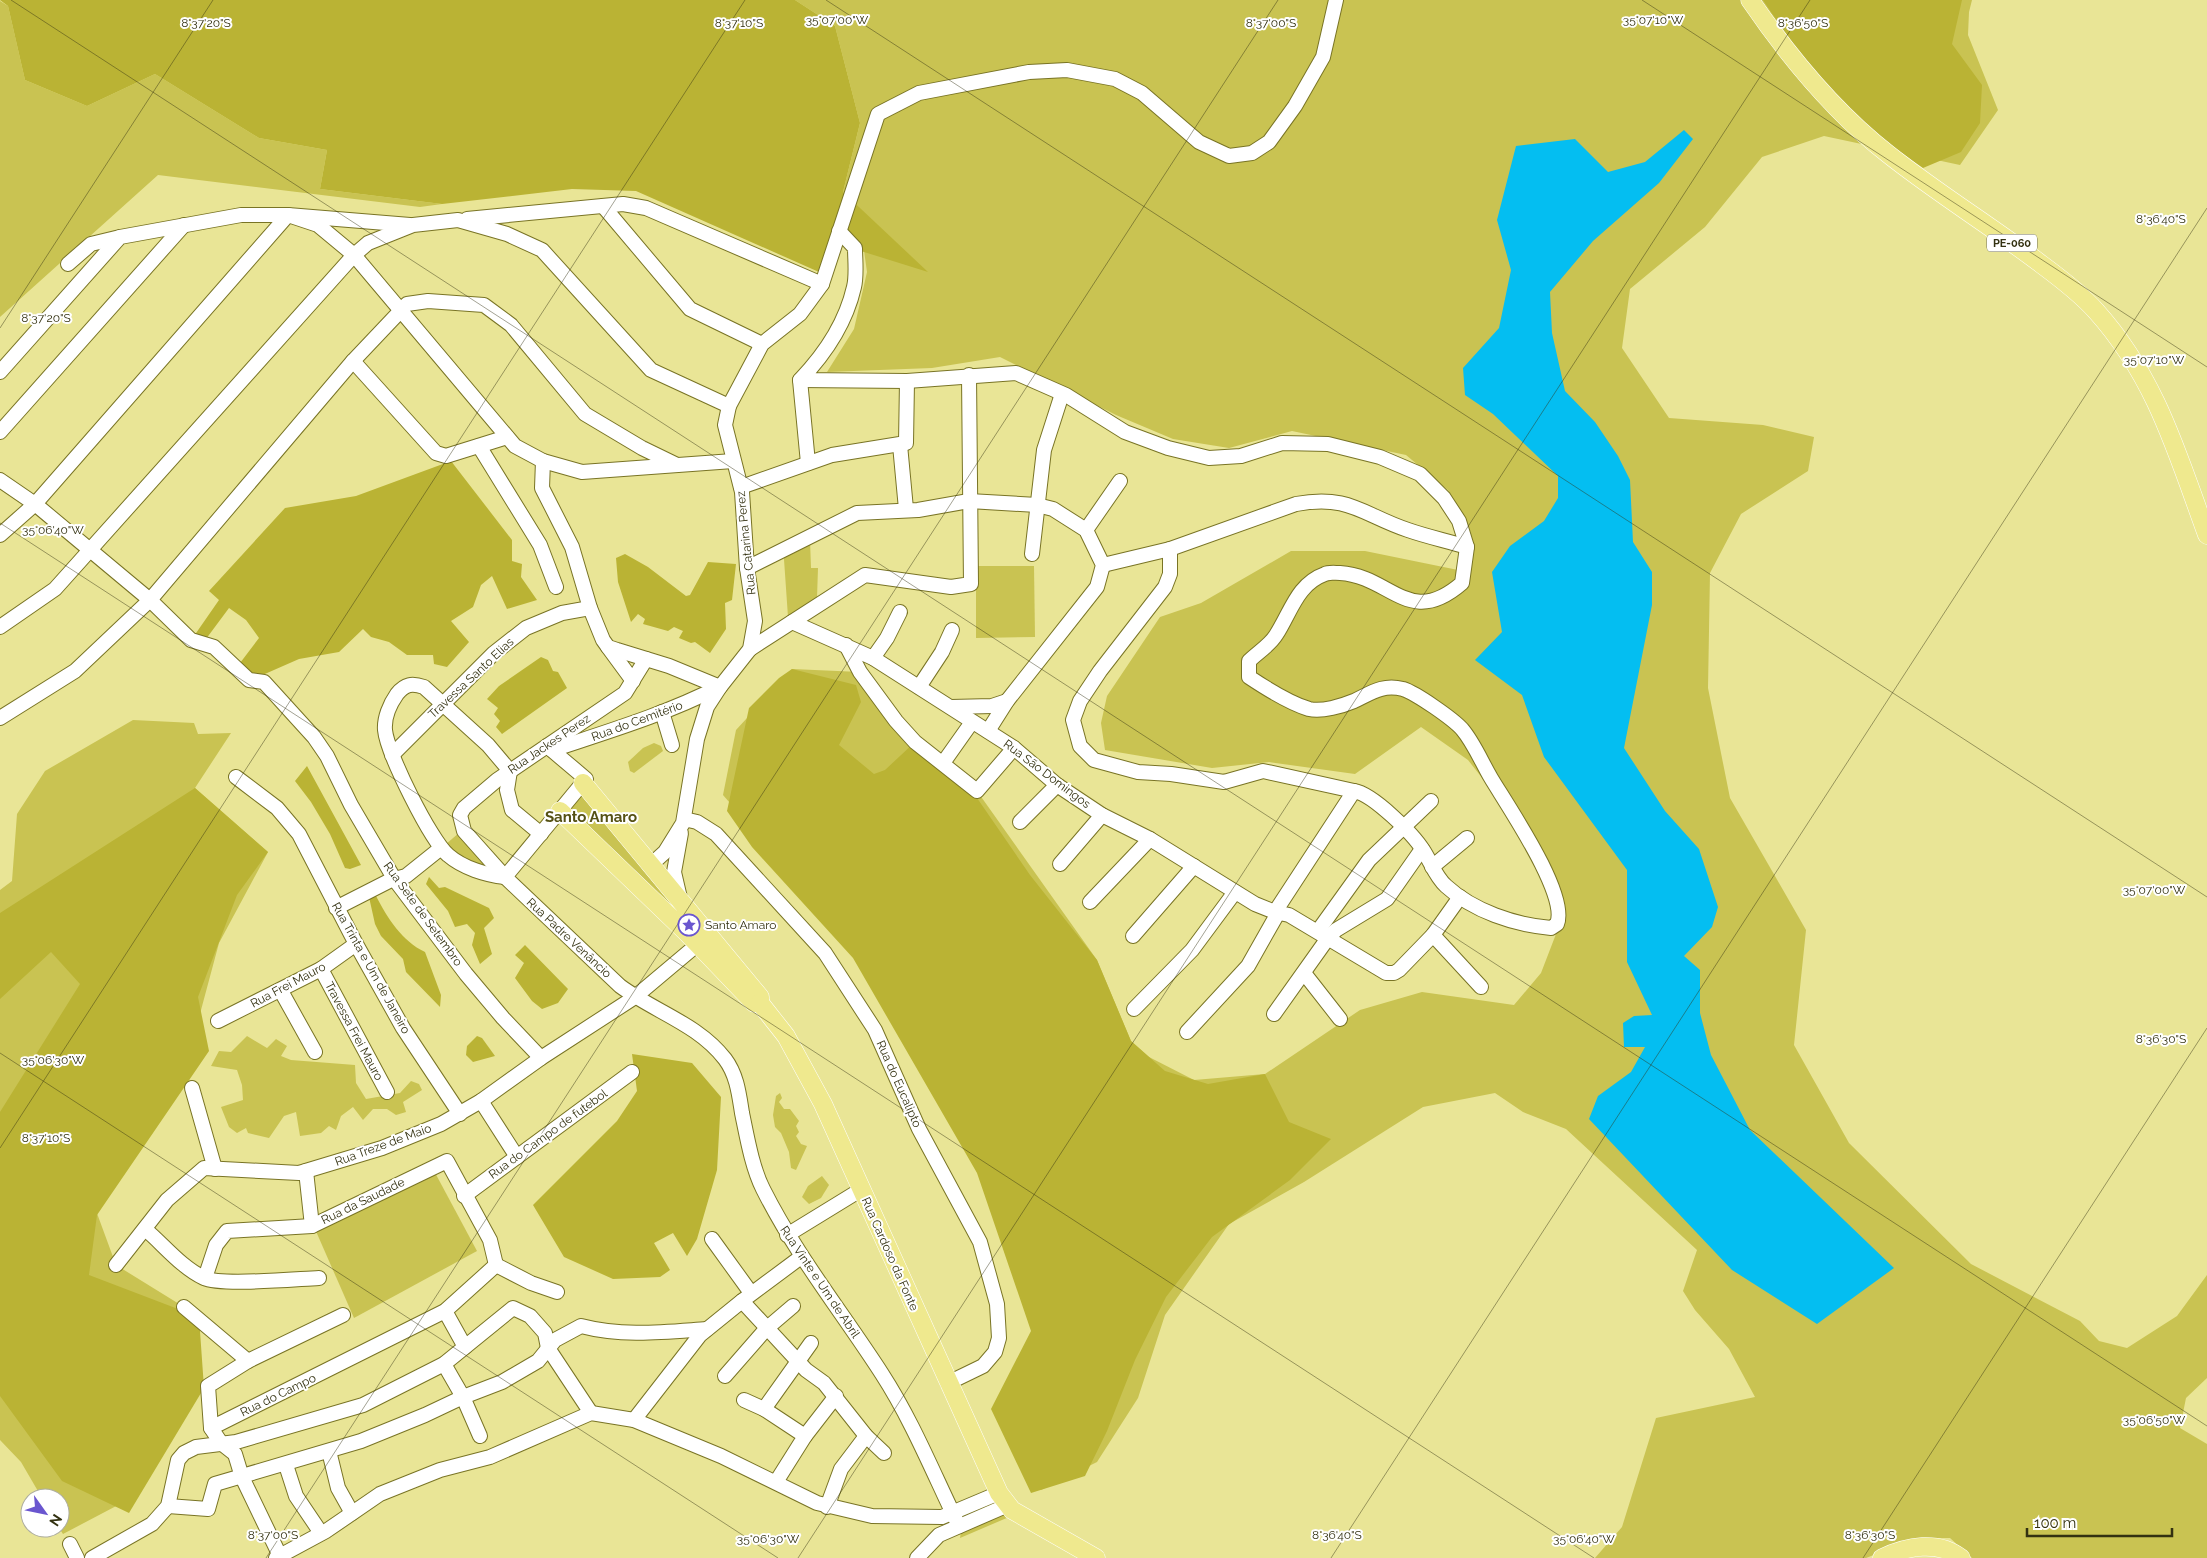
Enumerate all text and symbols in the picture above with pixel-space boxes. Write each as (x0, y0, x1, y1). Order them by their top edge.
text: 35°07'00"W (806, 13, 869, 27)
text: 35°07'10"W (1623, 13, 1684, 27)
text: 8°37'20"S (181, 16, 231, 30)
text: 8°37'10"S (715, 16, 763, 30)
text: 8°37'00"S (1246, 16, 1296, 30)
text: 8°36'50"S (1778, 16, 1828, 30)
text: 8°36'40"S (2136, 212, 2186, 226)
road number: PE-060 (1987, 234, 2037, 252)
text: 8°37'20"S (21, 311, 71, 325)
text: 35°07'10"W (2124, 353, 2185, 367)
street label: Rua Catarina Perez (734, 490, 758, 596)
text: 35°06'40"W (22, 523, 84, 537)
street label: Travessa Santo Elias (425, 635, 517, 721)
street label: Rua do Cemitério (590, 698, 684, 744)
street label: Rua Jackes Perez (505, 711, 593, 777)
street label: Rua São Domingos (1001, 737, 1093, 811)
district label: Santo Amaro (545, 808, 637, 826)
street label: Rua Sete de Setembro (381, 859, 465, 969)
text: 35°07'00"W (2123, 883, 2186, 897)
street label: Rua Padre Venâncio (524, 895, 614, 981)
street label: Rua Trinta e Um de Janeiro (329, 900, 413, 1036)
place icon: Santo Amaro (677, 913, 701, 937)
place label: Santo Amaro (705, 918, 776, 932)
street label: Rua Frei Mauro (248, 959, 328, 1011)
street label: Travessa Frei Mauro (322, 979, 386, 1083)
text: 8°36'30"S (2136, 1032, 2186, 1046)
street label: Rua do Eucalipto (874, 1038, 924, 1130)
text: 35°06'30"W (22, 1053, 85, 1067)
street label: Rua do Campo de futebol (486, 1086, 611, 1182)
street label: Rua Treze de Maio (333, 1121, 433, 1169)
text: 8°37'10"S (22, 1131, 70, 1145)
street label: Rua da Saudade (319, 1175, 407, 1227)
street label: Rua Cardoso da Fonte (859, 1195, 921, 1313)
street label: Rua Vinte e Um de Abril (777, 1223, 863, 1341)
street label: Rua do Campo (238, 1371, 318, 1419)
text: 35°06'50"W (2123, 1413, 2186, 1427)
north arrow (20, 1488, 70, 1538)
scale bar (2027, 1506, 2172, 1538)
text: N (46, 1511, 66, 1529)
text: 100 m (2034, 1514, 2076, 1532)
text: 8°37'00"S (248, 1528, 298, 1542)
text: 8°36'40"S (1312, 1528, 1362, 1542)
text: 8°36'30"S (1845, 1528, 1895, 1542)
text: 35°06'30"W (737, 1532, 800, 1546)
text: 35°06'40"W (1553, 1532, 1615, 1546)

